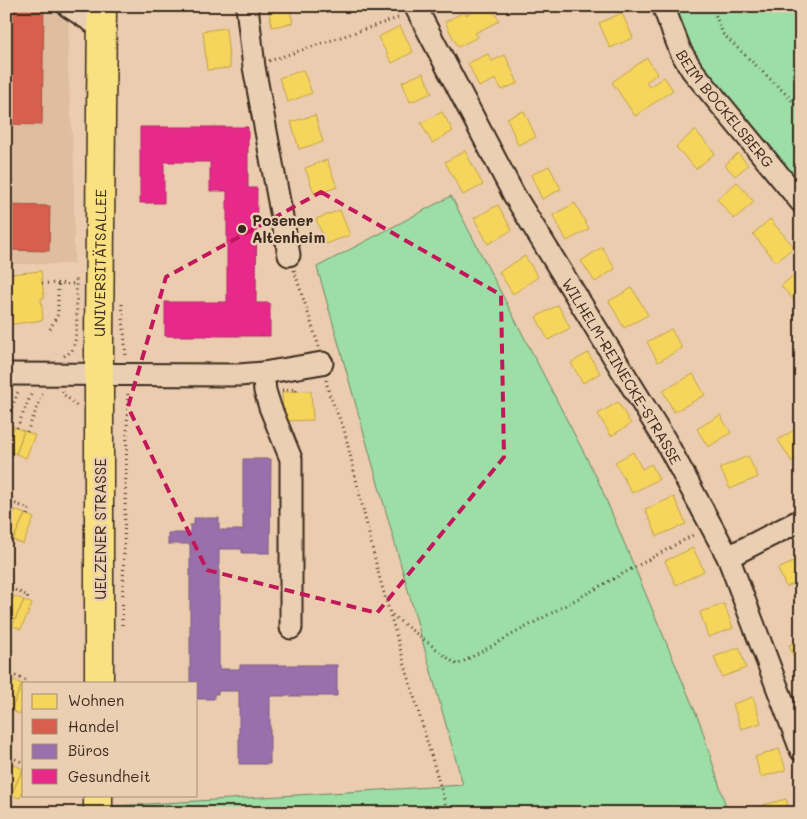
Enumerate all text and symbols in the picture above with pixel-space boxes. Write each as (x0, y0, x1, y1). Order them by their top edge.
street label: BEIM BOCKELSBERG (672, 46, 778, 172)
street label: UNIVERSITÄTSALLEE (89, 189, 110, 337)
place label: Posener Altenheim (252, 210, 325, 247)
marker: Posener Altenheim (236, 223, 248, 235)
street label: WILHELM-REINECKE-STRASSE (558, 274, 686, 468)
street label: UELZENER STRASSE (90, 458, 110, 600)
legend (22, 682, 198, 796)
text: Wohnen (68, 690, 124, 710)
text: Handel (68, 716, 119, 736)
text: Büros (68, 740, 109, 760)
text: Gesundheit (68, 766, 151, 786)

